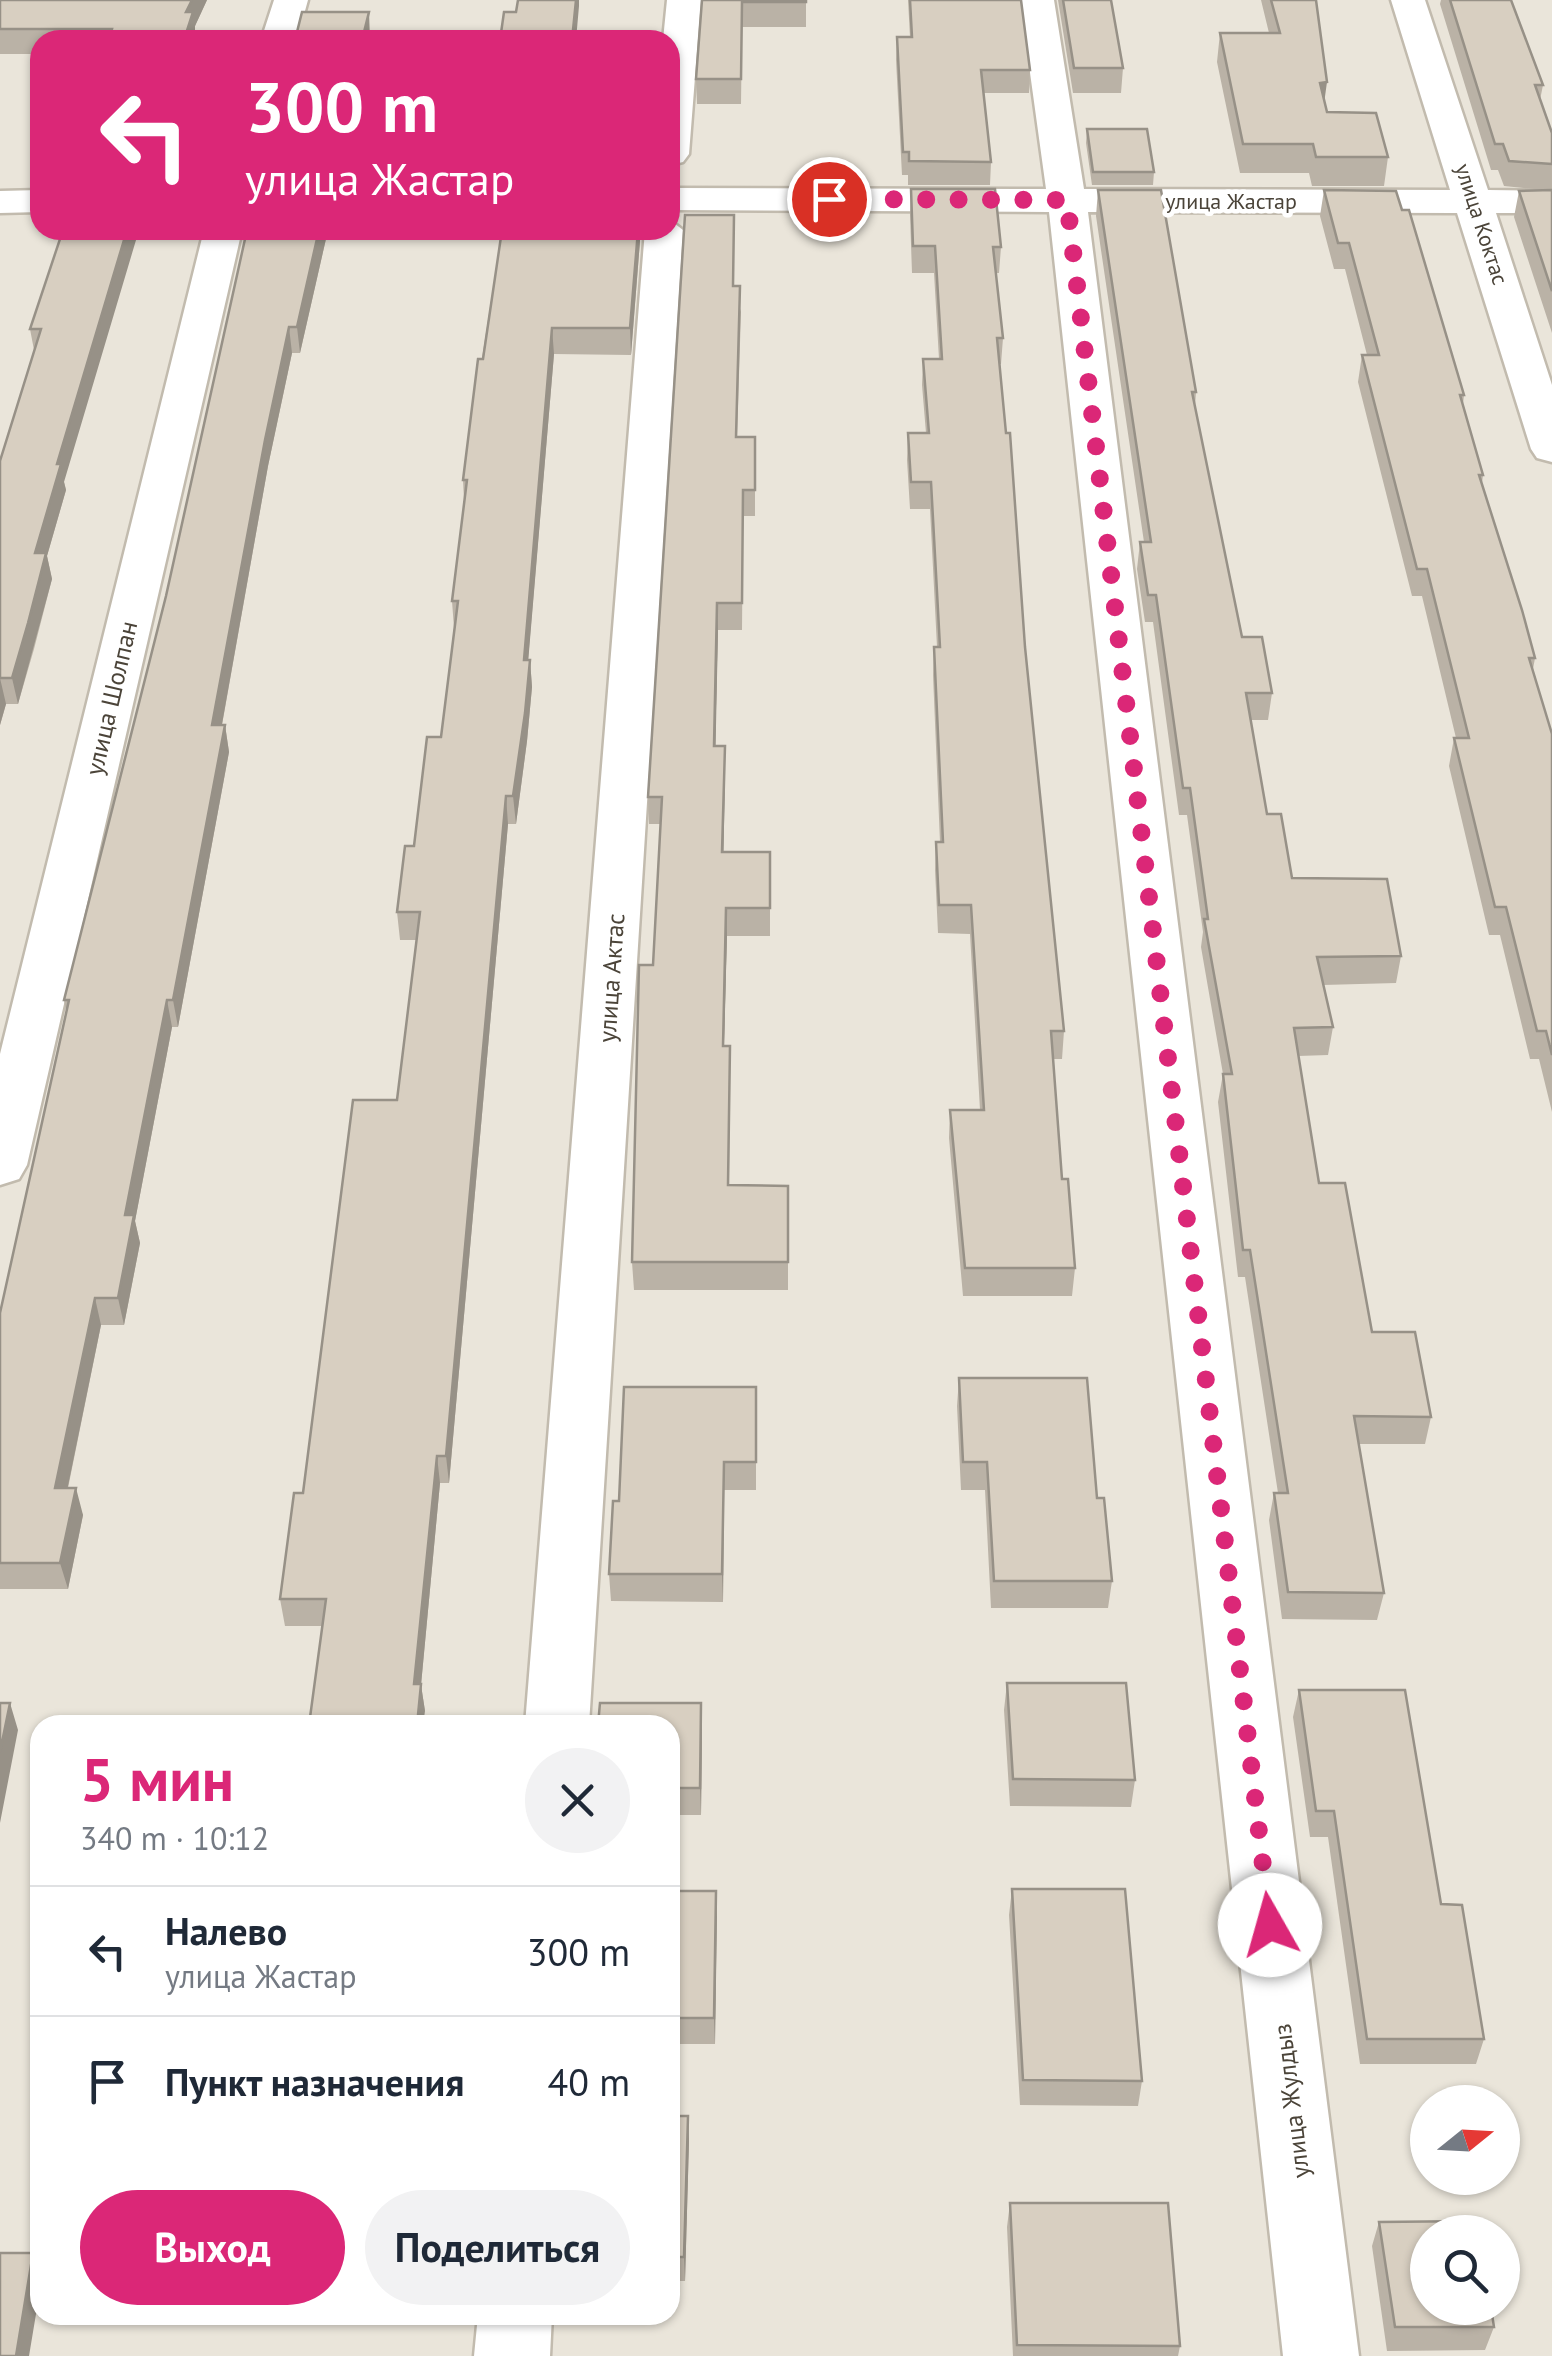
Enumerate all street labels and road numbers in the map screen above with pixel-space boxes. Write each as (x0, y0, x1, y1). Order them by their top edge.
street label: улица Коктас (1449, 160, 1515, 288)
street label: улица Жастар (1165, 187, 1297, 215)
street label: улица Шолпан (78, 618, 144, 778)
street label: улица Актас (591, 912, 631, 1044)
street label: улица Жулдыз (1266, 2022, 1316, 2180)

